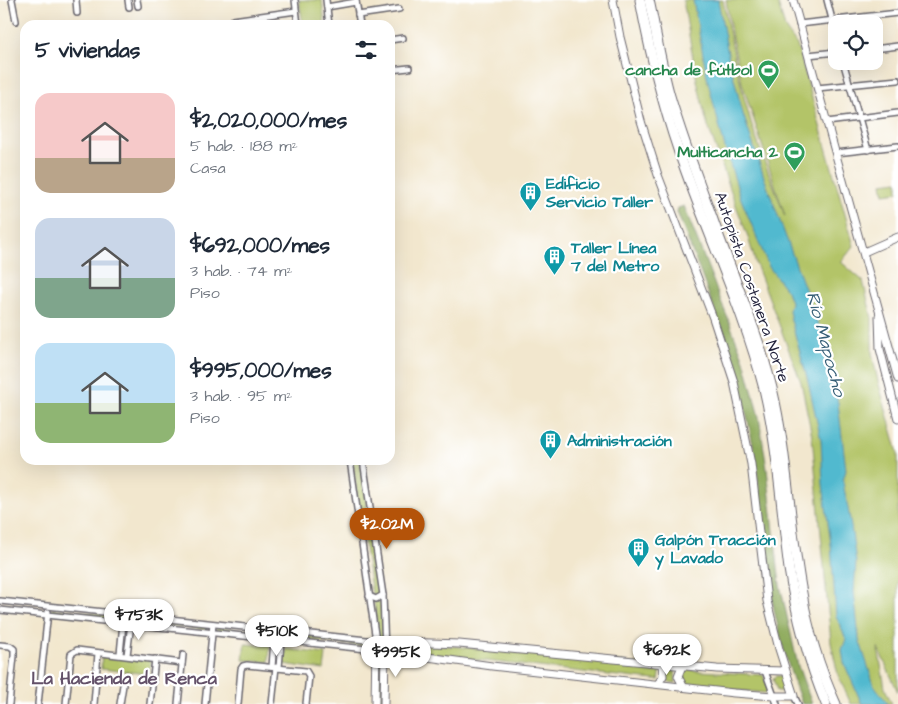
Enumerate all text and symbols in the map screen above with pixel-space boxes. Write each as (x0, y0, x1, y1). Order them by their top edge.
map controls (828, 15, 883, 70)
button: locate (828, 15, 883, 70)
text: 5 viviendas (35, 36, 140, 65)
icon: filters (352, 36, 380, 64)
sports icon: cancha de fútbol (756, 58, 780, 89)
place label: cancha de fútbol (625, 59, 752, 81)
text: $2,020,000/mes (190, 106, 347, 135)
icon: home (75, 113, 135, 173)
text: 5 hab. · 188 m² (190, 135, 298, 157)
sports icon: Multicancha 2 (782, 140, 806, 171)
place label: Multicancha 2 (677, 141, 779, 163)
text: Casa (190, 157, 226, 179)
place label: Edificio Servicio Taller (545, 173, 653, 213)
building icon: Edificio Servicio Taller (518, 181, 542, 212)
street label: Autopista Costanera Norte (709, 189, 795, 386)
text: $692,000/mes (190, 231, 330, 260)
place label: Taller Línea 7 del Metro (570, 237, 660, 277)
icon: home (75, 238, 135, 298)
building icon: Taller Línea 7 del Metro (543, 245, 567, 276)
text: 3 hab. · 74 m² (190, 260, 293, 282)
text: Piso (190, 282, 220, 304)
water label: Río Mapocho (800, 289, 852, 401)
text: $995,000/mes (190, 356, 332, 385)
icon: home (75, 363, 135, 423)
text: 3 hab. · 95 m² (190, 385, 292, 407)
text: Piso (190, 407, 220, 429)
building icon: Administración (539, 429, 563, 460)
place label: Administración (567, 430, 672, 452)
pin: $2.02M (346, 508, 428, 550)
text: $2.02M (361, 513, 413, 535)
place label: Galpón Tracción y Lavado (655, 529, 776, 570)
building icon: Galpón Tracción y Lavado (627, 537, 651, 568)
pin: $753K (104, 598, 174, 641)
text: $753K (115, 604, 163, 626)
pin: $510K (242, 614, 312, 657)
text: $510K (256, 620, 298, 642)
pin: $692K (632, 634, 702, 676)
pin: $995K (361, 636, 431, 678)
text: $692K (644, 639, 690, 661)
text: $995K (372, 641, 420, 663)
district label: La Hacienda de Renca (31, 666, 218, 691)

